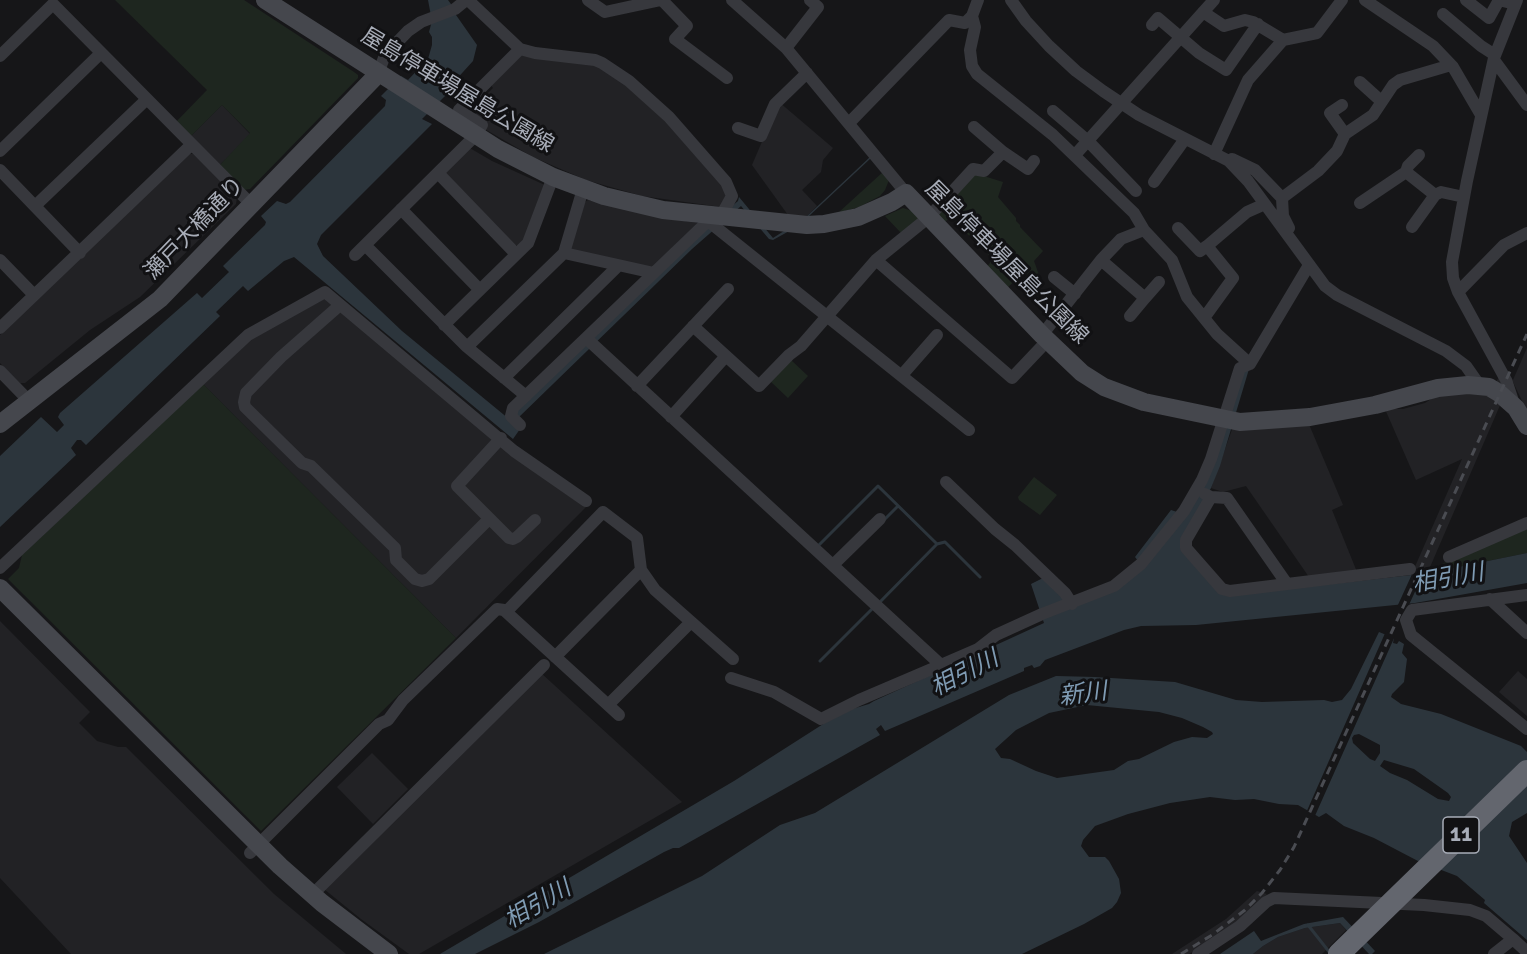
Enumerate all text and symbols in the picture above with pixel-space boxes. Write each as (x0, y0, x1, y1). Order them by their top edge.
street label: 屋島停車場屋島公園線 (356, 23, 558, 159)
street label: 瀬戸大橋通り (140, 172, 250, 286)
street label: 屋島停車場屋島公園線 (919, 176, 1093, 350)
water label: 相引川 (1410, 559, 1486, 599)
water label: 相引川 (926, 645, 1004, 703)
water label: 新川 (1057, 678, 1109, 712)
road number: 11 (1443, 817, 1479, 853)
water label: 相引川 (500, 875, 576, 935)

